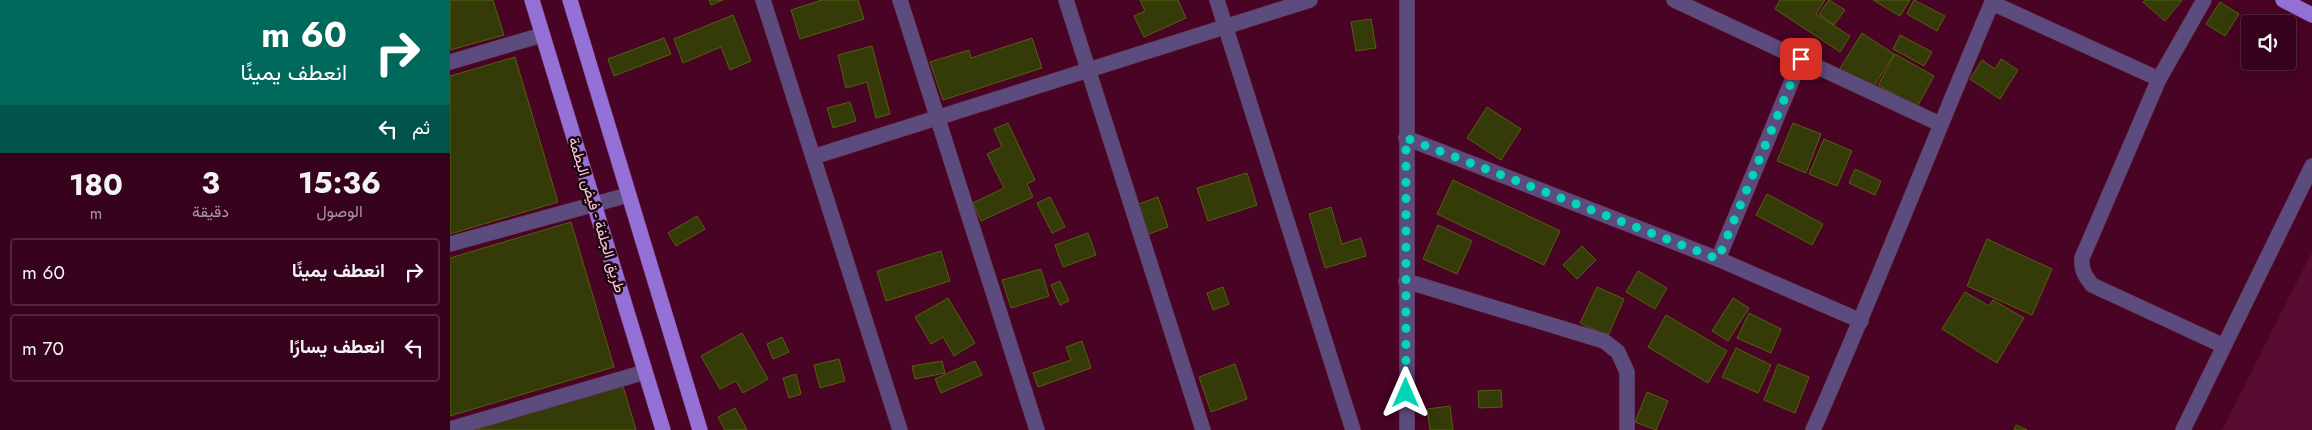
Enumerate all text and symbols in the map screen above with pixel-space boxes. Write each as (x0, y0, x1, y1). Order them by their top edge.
text: 60 m (261, 10, 347, 60)
map controls (2241, 15, 2296, 70)
button: sound (2241, 15, 2296, 70)
icon: right (365, 20, 430, 85)
pin (1780, 38, 1822, 80)
icon: arrive (1787, 45, 1815, 73)
text: انعطف يمينًا (241, 56, 347, 88)
text: ثم (412, 114, 430, 141)
icon: left (374, 115, 402, 143)
street label: طريق الجلفة - فيض البطمة (563, 134, 631, 296)
text: 3 (201, 161, 220, 204)
text: 15:36 (298, 161, 381, 204)
text: 180 (69, 163, 123, 206)
text: دقيقة (192, 200, 229, 223)
text: الوصول (316, 200, 363, 223)
text: m (90, 202, 102, 225)
text: انعطف يمينًا (292, 257, 385, 284)
icon: right (400, 258, 428, 286)
text: 60 m (22, 259, 65, 286)
text: انعطف يسارًا (289, 333, 385, 360)
icon: left (400, 334, 428, 362)
text: 70 m (22, 335, 64, 362)
position arrow (1379, 366, 1431, 418)

